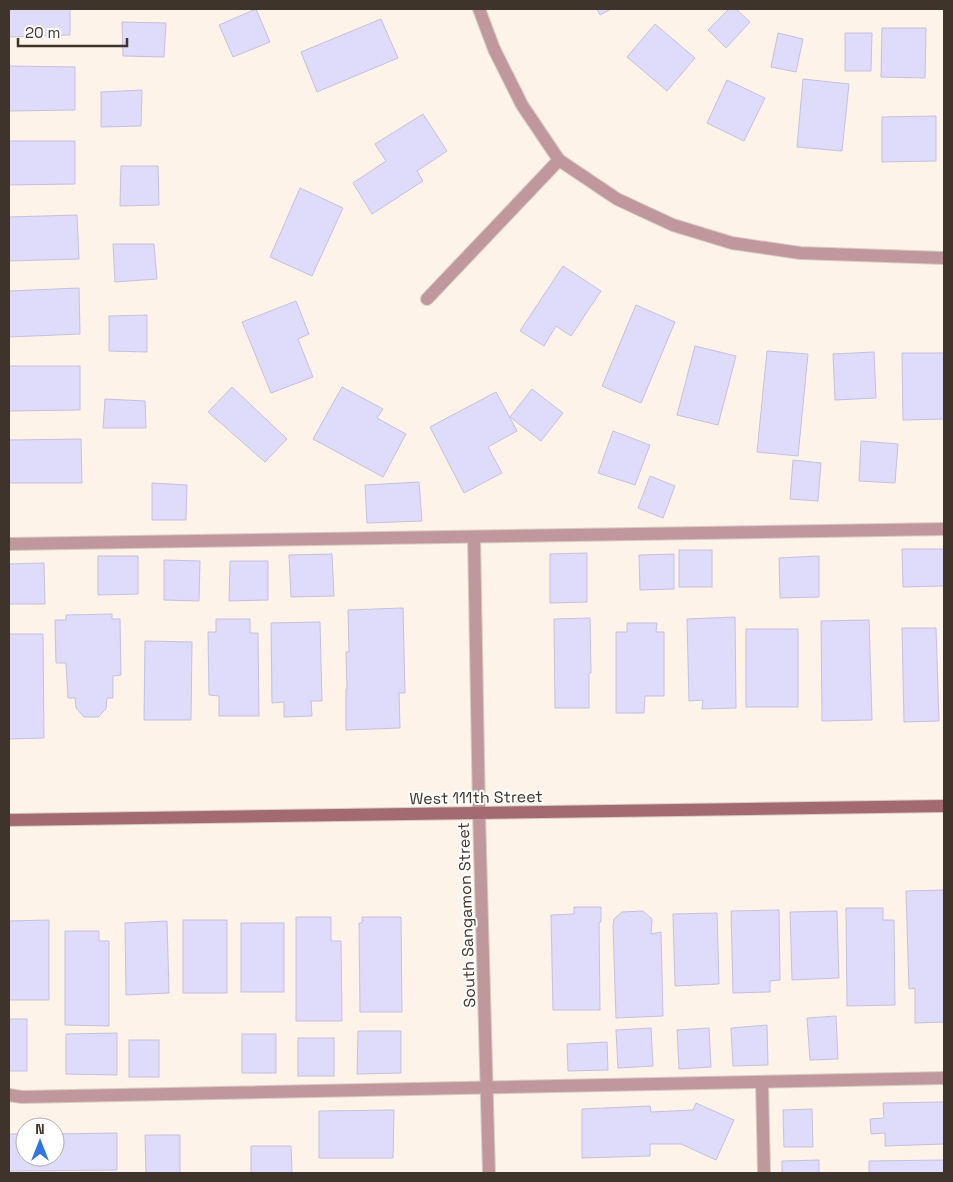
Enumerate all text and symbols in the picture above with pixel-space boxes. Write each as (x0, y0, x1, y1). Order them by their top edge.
scale bar (18, 15, 126, 47)
text: 20 m (25, 23, 60, 42)
street label: West 111th Street (409, 786, 543, 809)
street label: South Sangamon Street (453, 822, 480, 1008)
north arrow (15, 1117, 65, 1167)
text: N (35, 1120, 45, 1138)

